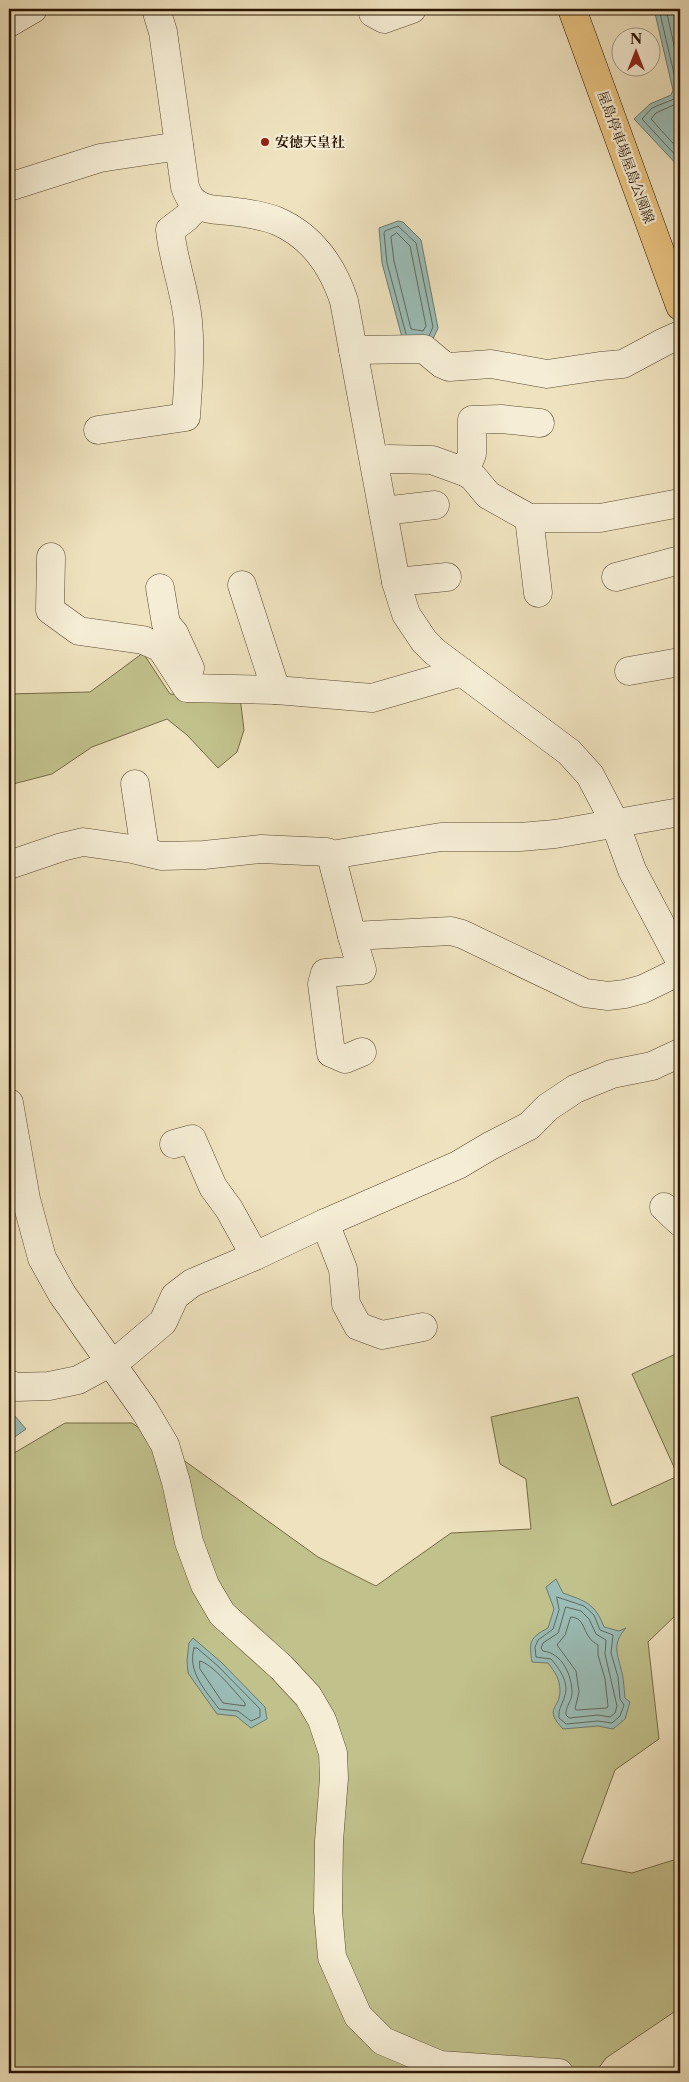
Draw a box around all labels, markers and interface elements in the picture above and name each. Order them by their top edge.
north arrow [612,28,662,78]
text: N [630,30,642,48]
street label: 屋島停車場屋島公園線 [594,88,658,226]
place label: 安徳天皇社 [275,133,345,151]
marker: 安徳天皇社 [259,136,271,148]

